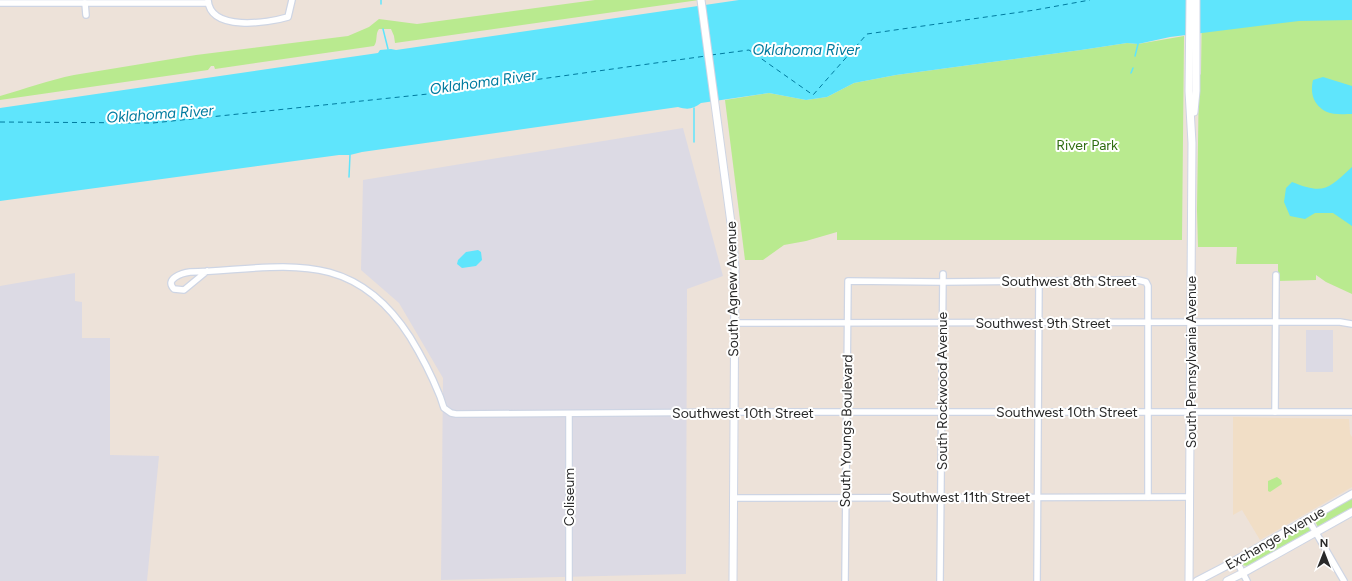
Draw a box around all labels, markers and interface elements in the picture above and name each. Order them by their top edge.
water label: Oklahoma River [752,41,861,59]
water label: Oklahoma River [429,66,538,98]
water label: Oklahoma River [106,101,215,127]
park label: River Park [1056,137,1118,154]
street label: South Agnew Avenue [723,221,742,357]
street label: Southwest 8th Street [1001,273,1137,290]
street label: South Pennsylvania Avenue [1183,275,1200,448]
street label: South Rockwood Avenue [934,311,951,470]
street label: Southwest 9th Street [976,315,1110,332]
street label: South Youngs Boulevard [837,354,856,508]
street label: Southwest 10th Street [996,404,1138,421]
street label: Southwest 10th Street [672,405,814,422]
street label: Coliseum [561,468,578,526]
street label: Southwest 11th Street [892,489,1030,506]
street label: Exchange Avenue [1223,503,1328,574]
north arrow [1304,533,1344,573]
text: N [1320,537,1328,550]

